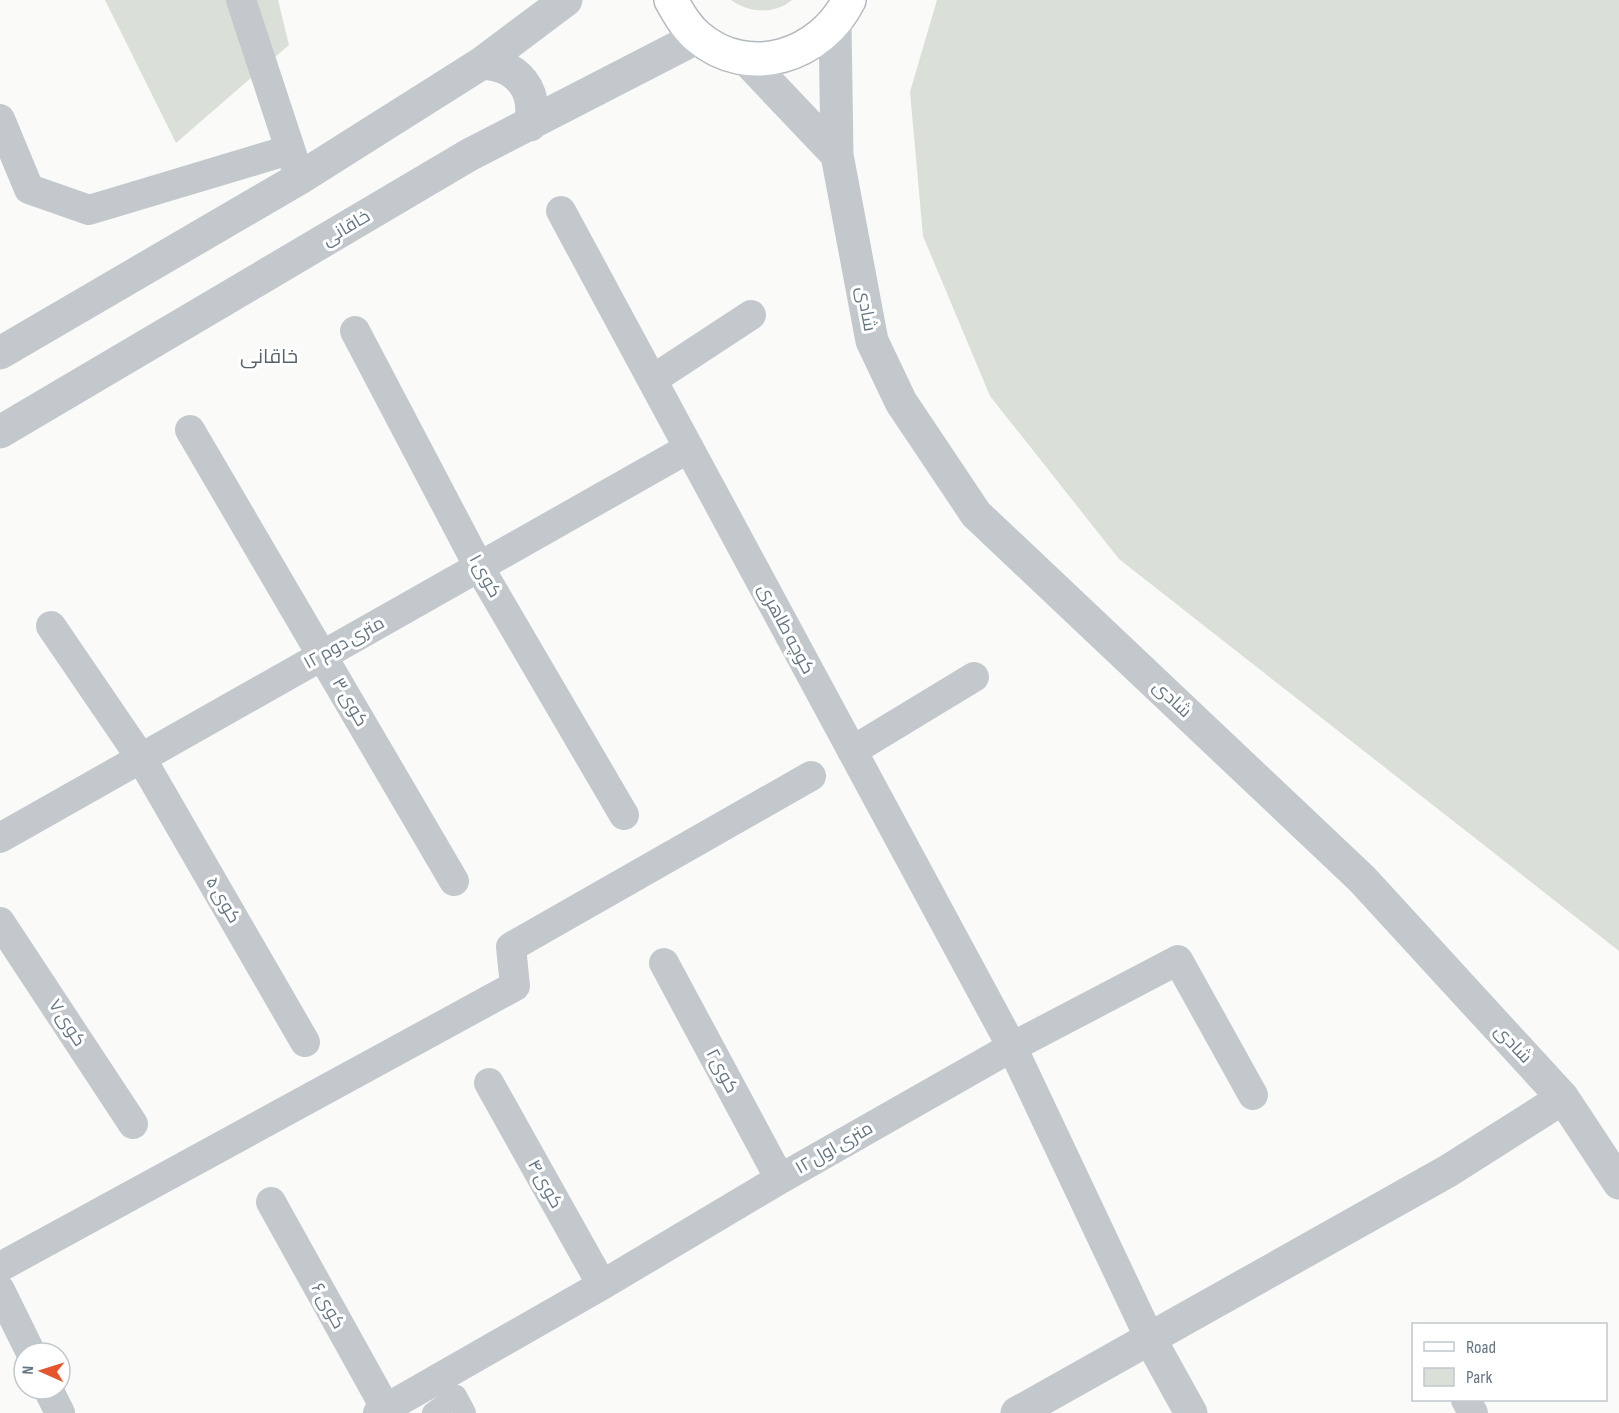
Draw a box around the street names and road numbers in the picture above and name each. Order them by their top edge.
street label: خاقانی [318,206,374,250]
street label: شادی [852,285,880,333]
street label: کوی ۱ [465,551,505,601]
street label: کوچه طاهری [753,580,819,678]
street label: ۱۲ متری دوم [300,612,388,675]
street label: کوی ۳ [328,674,372,730]
street label: شادی [1148,676,1196,722]
street label: کوی ۵ [201,873,245,927]
street label: کوی ۷ [44,996,90,1050]
street label: شادی [1490,1020,1536,1068]
street label: کوی۲ [702,1045,742,1097]
street label: ۱۲ متری اول [792,1117,876,1179]
street label: کوی ۴ [523,1156,567,1212]
street label: کوی ۶ [307,1279,349,1333]

